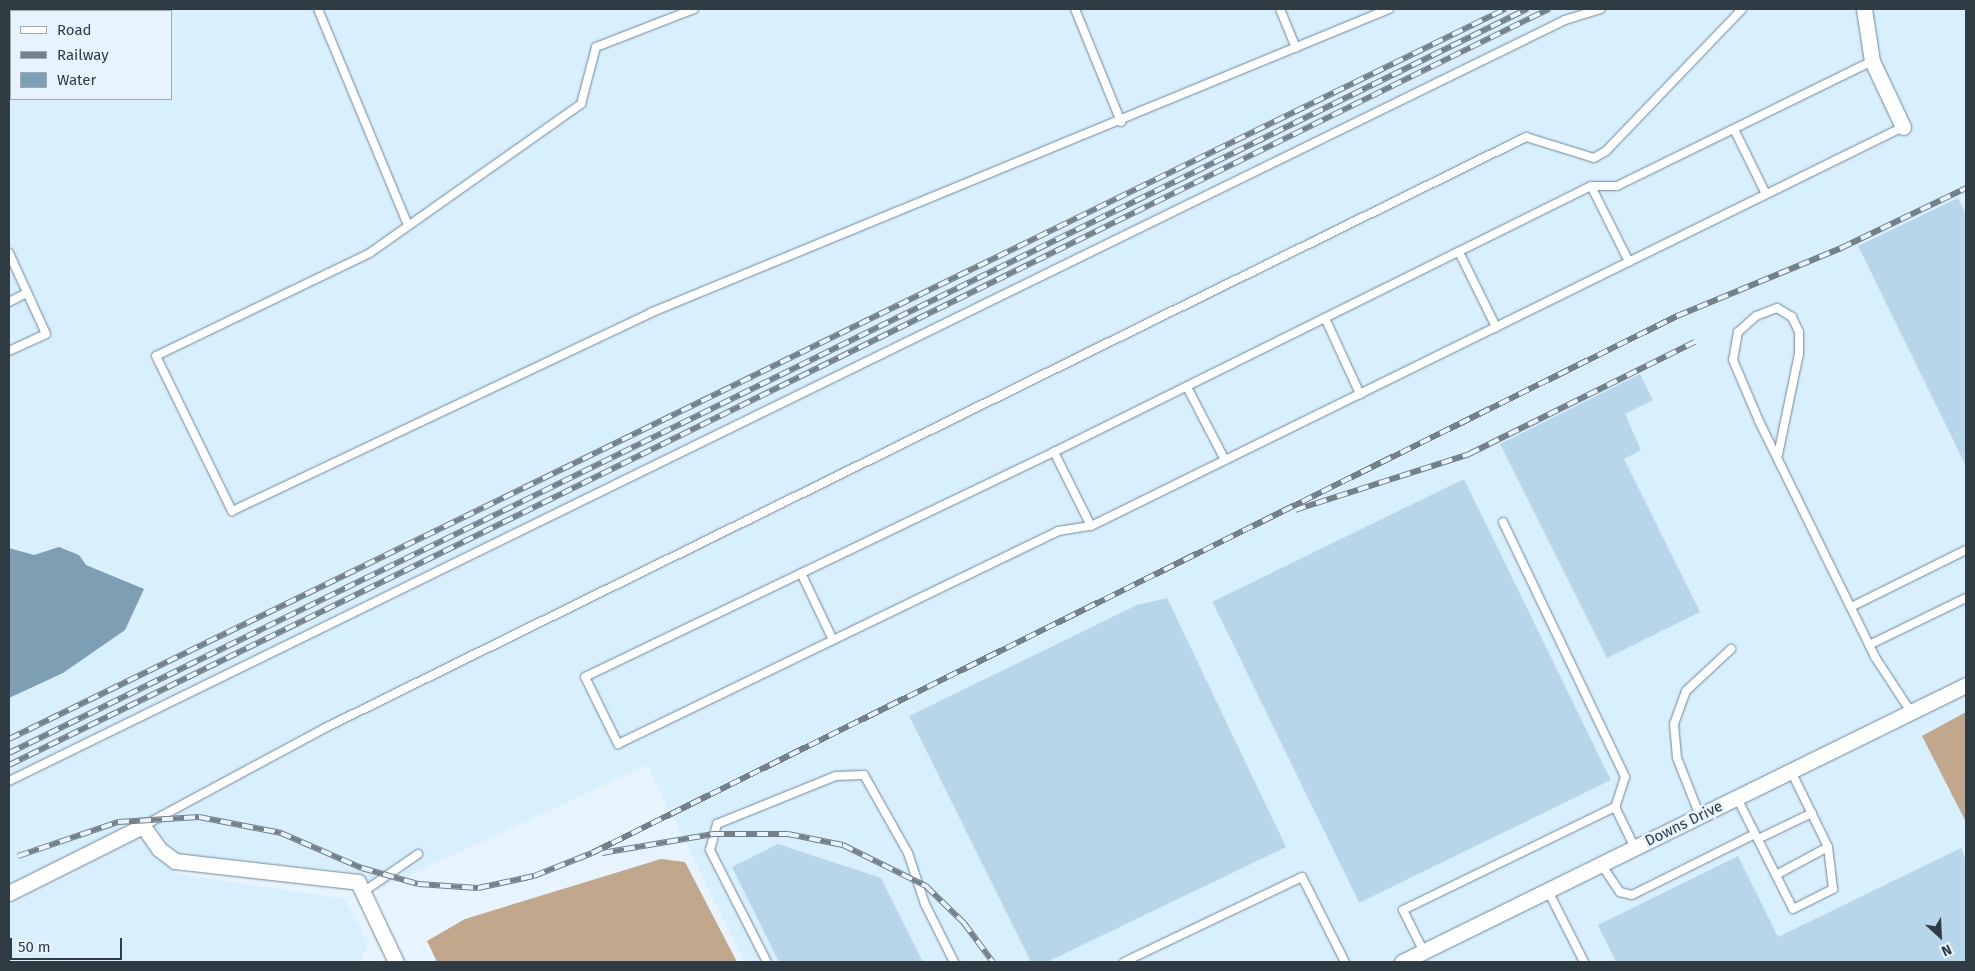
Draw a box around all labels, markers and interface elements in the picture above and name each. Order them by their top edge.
legend [10,10,172,100]
text: Road [57,21,92,39]
text: Railway [57,46,109,64]
text: Water [57,71,96,89]
street label: Downs Drive [1642,797,1726,851]
north arrow [1915,911,1965,961]
scale bar [12,928,125,960]
text: 50 m [18,938,51,956]
text: N [1939,940,1954,960]

